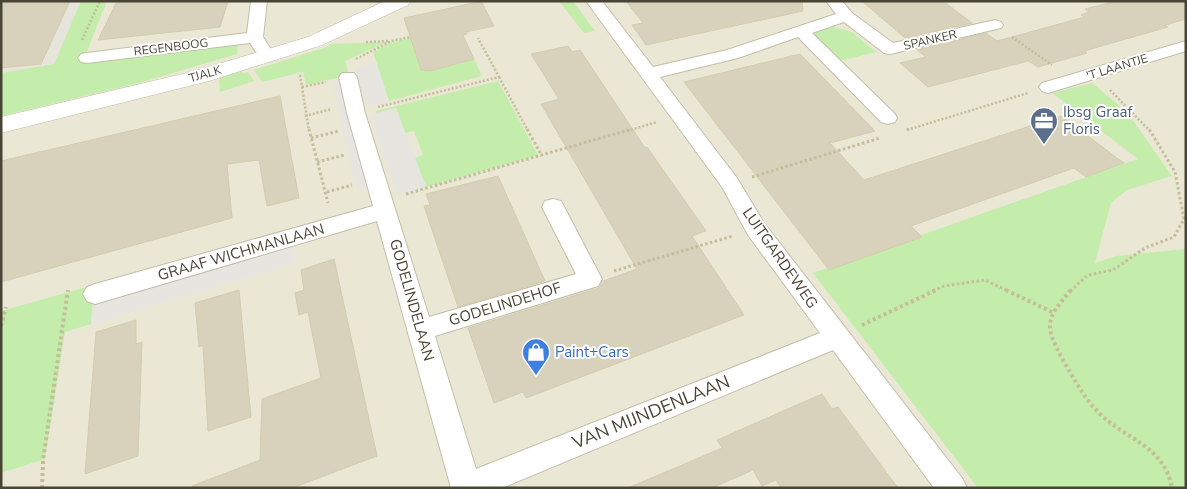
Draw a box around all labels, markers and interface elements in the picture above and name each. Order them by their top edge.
street label: SPANKER [902,26,958,54]
street label: REGENBOOG [133,35,209,59]
street label: 'T LAANTJE [1085,50,1149,84]
street label: TJALK [187,62,224,86]
place label: Ibsg Graaf Floris [1063,102,1134,139]
office icon: Ibsg Graaf Floris [1029,106,1059,145]
street label: LUITGARDEWEG [738,204,822,312]
street label: GRAAF WICHMANLAAN [155,219,327,285]
street label: GODELINDELAAN [385,237,439,363]
street label: GODELINDEHOF [446,277,564,331]
shop icon: Paint+Cars [521,337,551,376]
place label: Paint+Cars [555,342,629,362]
street label: VAN MIJNDENLAAN [568,369,733,455]

